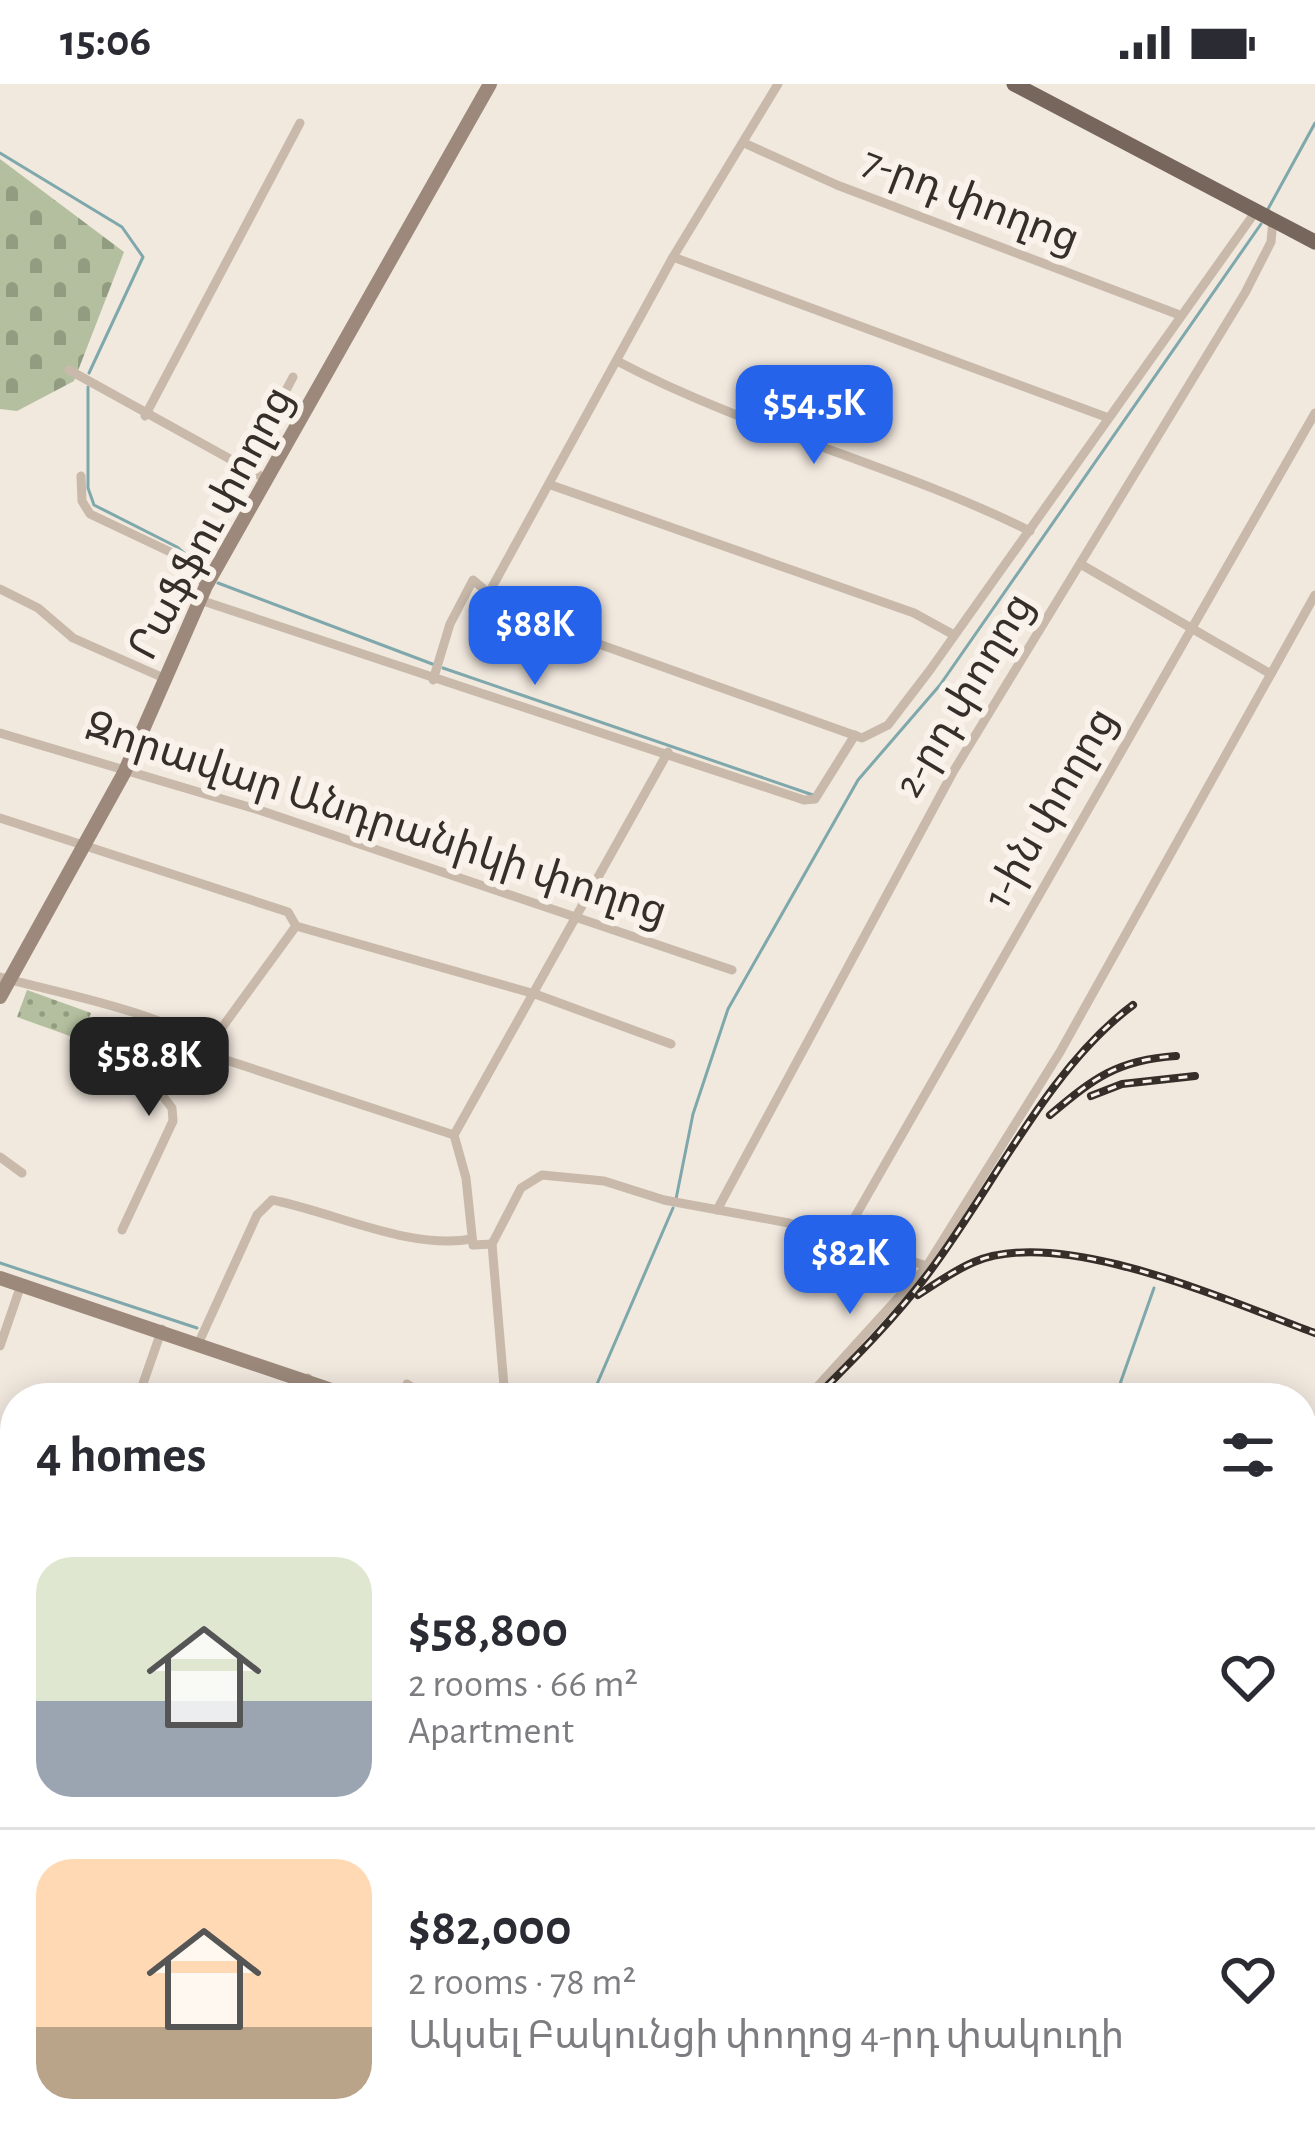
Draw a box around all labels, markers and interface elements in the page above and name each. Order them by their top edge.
text: 15:06 [60,19,151,64]
street label: 7-րդ փողոց [856,140,1085,262]
pin: $54.5K [716,365,912,467]
street label: Րաֆֆու փողոց [122,380,302,667]
text: $54.5K [763,384,865,423]
pin: $88K [464,586,606,688]
street label: 2-րդ փողոց [887,586,1043,805]
text: $88K [496,605,574,644]
street label: 1-ին փողոց [976,701,1126,916]
street label: Զորավար Անդրանիկի փողոց [79,705,672,935]
pin: $58.8K [51,1017,247,1119]
text: $58.8K [97,1036,201,1075]
pin: $82K [779,1215,921,1317]
text: $82K [811,1234,889,1273]
icon: filters [1215,1422,1281,1488]
text: 4 homes [36,1430,206,1481]
icon: home [132,1605,276,1749]
text: $58,800 [408,1605,568,1656]
icon: heart [1215,1644,1281,1710]
text: 2 rooms · 66 m² [408,1665,638,1704]
text: Apartment [408,1712,574,1751]
text: $82,000 [408,1903,572,1954]
icon: home [132,1907,276,2051]
icon: heart [1215,1946,1281,2012]
text: 2 rooms · 78 m² [408,1963,636,2002]
text: Ակսել Բակունցի փողոց 4-րդ փակուղի [408,2017,1124,2056]

